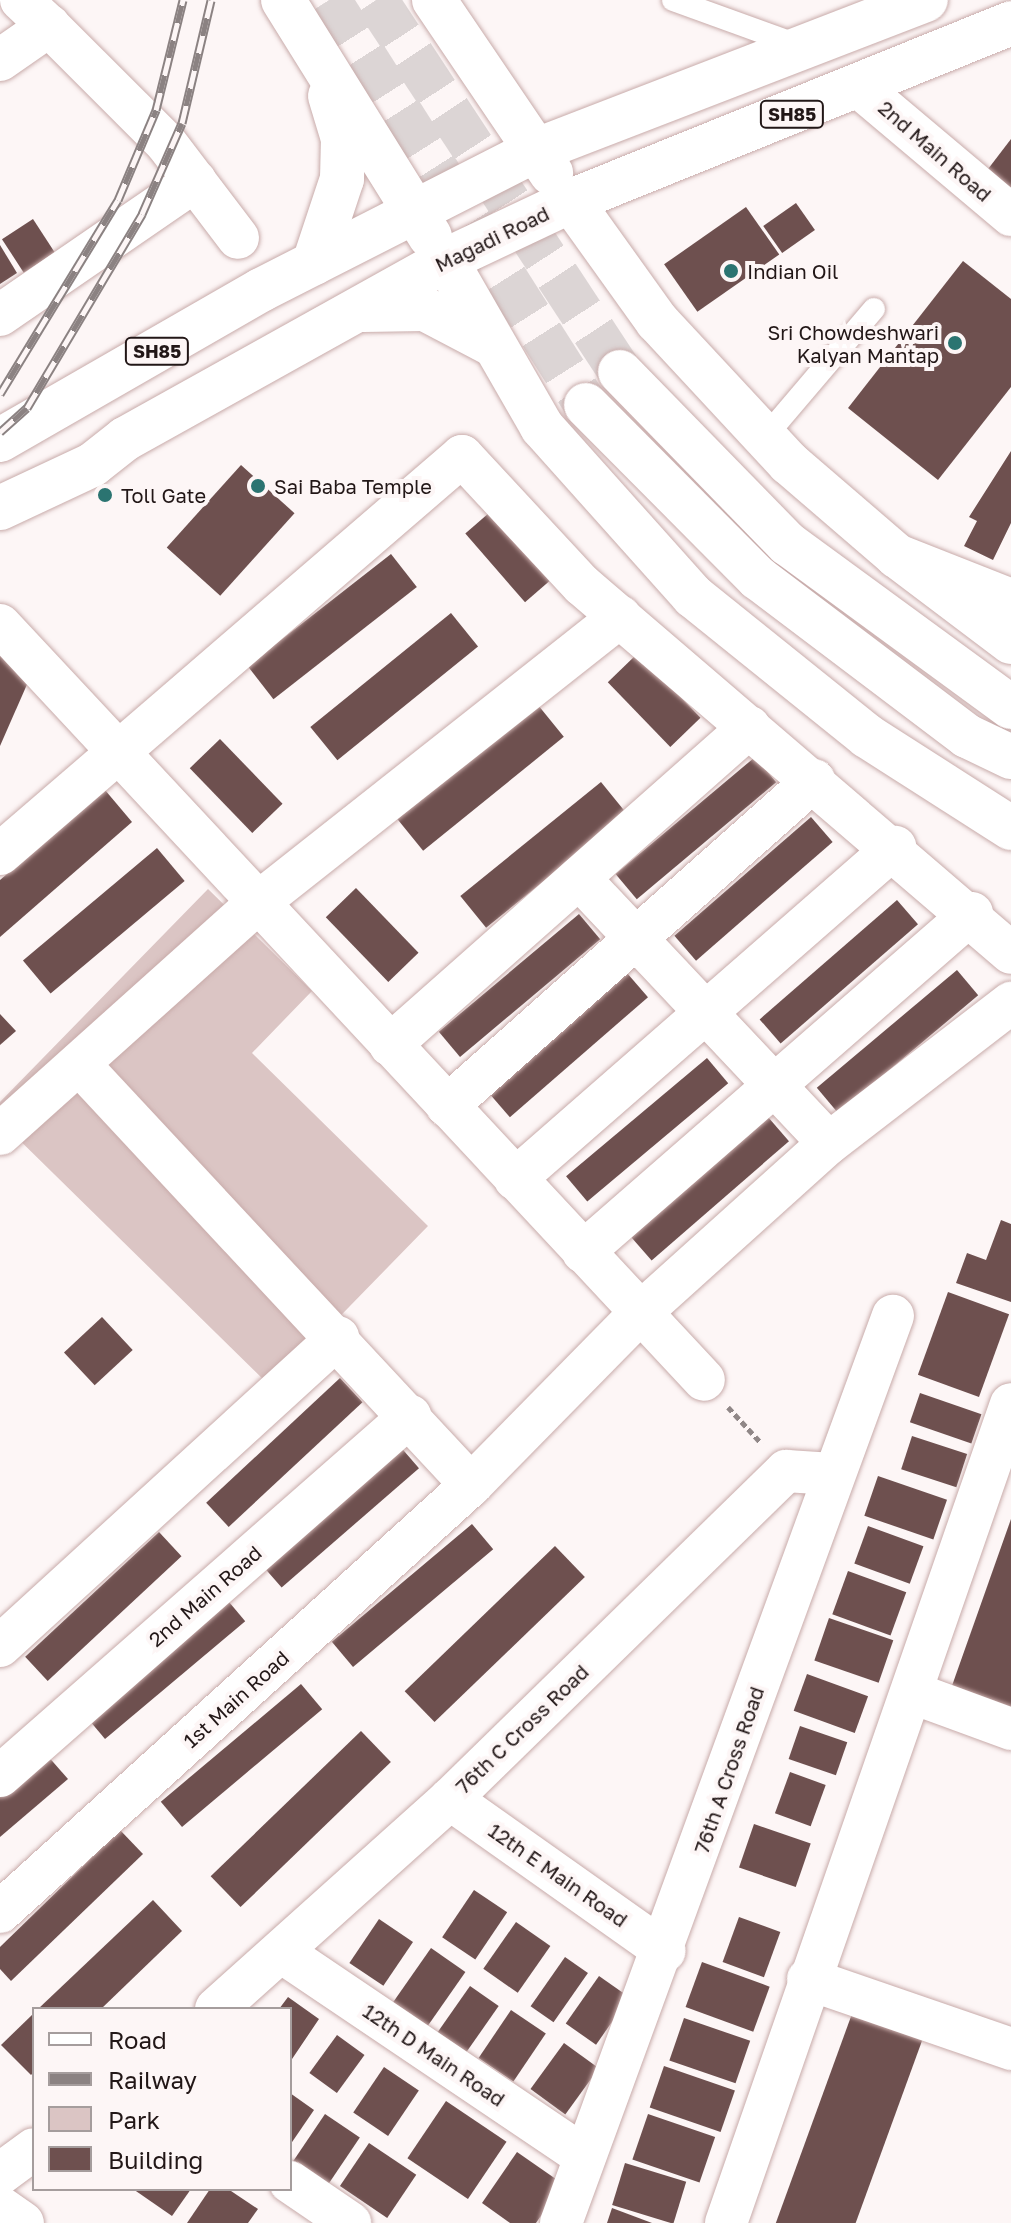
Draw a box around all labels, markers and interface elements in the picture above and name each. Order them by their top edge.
street label: 2nd Main Road [874,96,996,206]
road number: SH85 [758,100,826,128]
street label: Magadi Road [431,201,553,277]
place label: Indian Oil [747,259,838,283]
marker: Indian Oil [722,262,740,280]
place label: Sri Chowdeshwari Kalyan Mantap [767,320,939,367]
marker: Sri Chowdeshwari Kalyan Mantap [946,334,964,352]
road number: SH85 [123,337,191,365]
place label: Sai Baba Temple [274,474,432,498]
marker: Sai Baba Temple [249,477,267,495]
place label: Toll Gate [121,483,206,507]
marker: Toll Gate [96,486,114,504]
street label: 2nd Main Road [144,1541,266,1651]
street label: 1st Main Road [178,1645,294,1753]
street label: 76th C Cross Road [451,1660,593,1798]
street label: 76th A Cross Road [689,1683,769,1857]
street label: 12th E Main Road [484,1818,632,1932]
street label: 12th D Main Road [359,1999,509,2111]
legend [32,2007,292,2191]
text: Road [108,2025,167,2054]
text: Railway [108,2065,197,2094]
text: Park [108,2105,160,2134]
text: Building [108,2145,203,2174]

